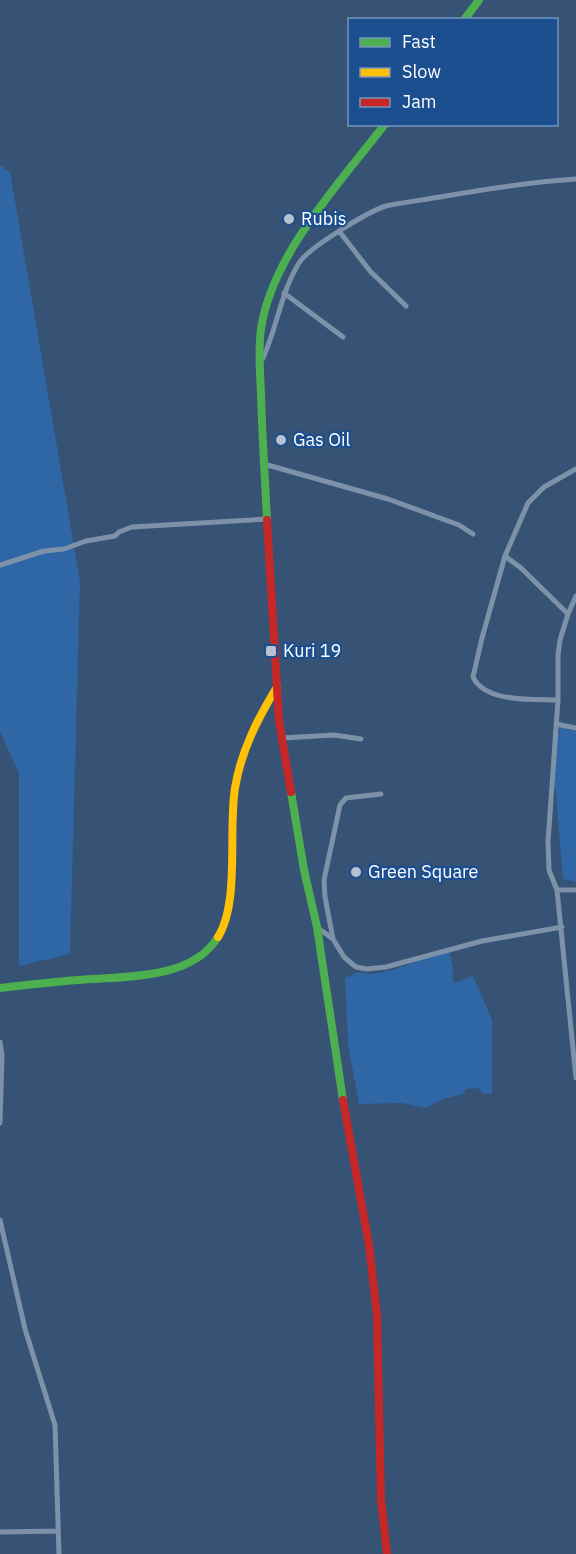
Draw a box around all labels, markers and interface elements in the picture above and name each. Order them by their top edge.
legend [348,18,558,126]
text: Fast [402,30,436,53]
text: Slow [402,60,441,83]
text: Jam [402,90,437,113]
place label: Rubis [301,207,346,230]
marker: Rubis [282,212,296,226]
place label: Gas Oil [293,428,350,451]
marker: Gas Oil [274,433,288,447]
place label: Kuri 19 [283,639,341,662]
marker: Kuri 19 [264,644,278,658]
place label: Green Square [368,860,479,883]
marker: Green Square [349,865,363,879]

